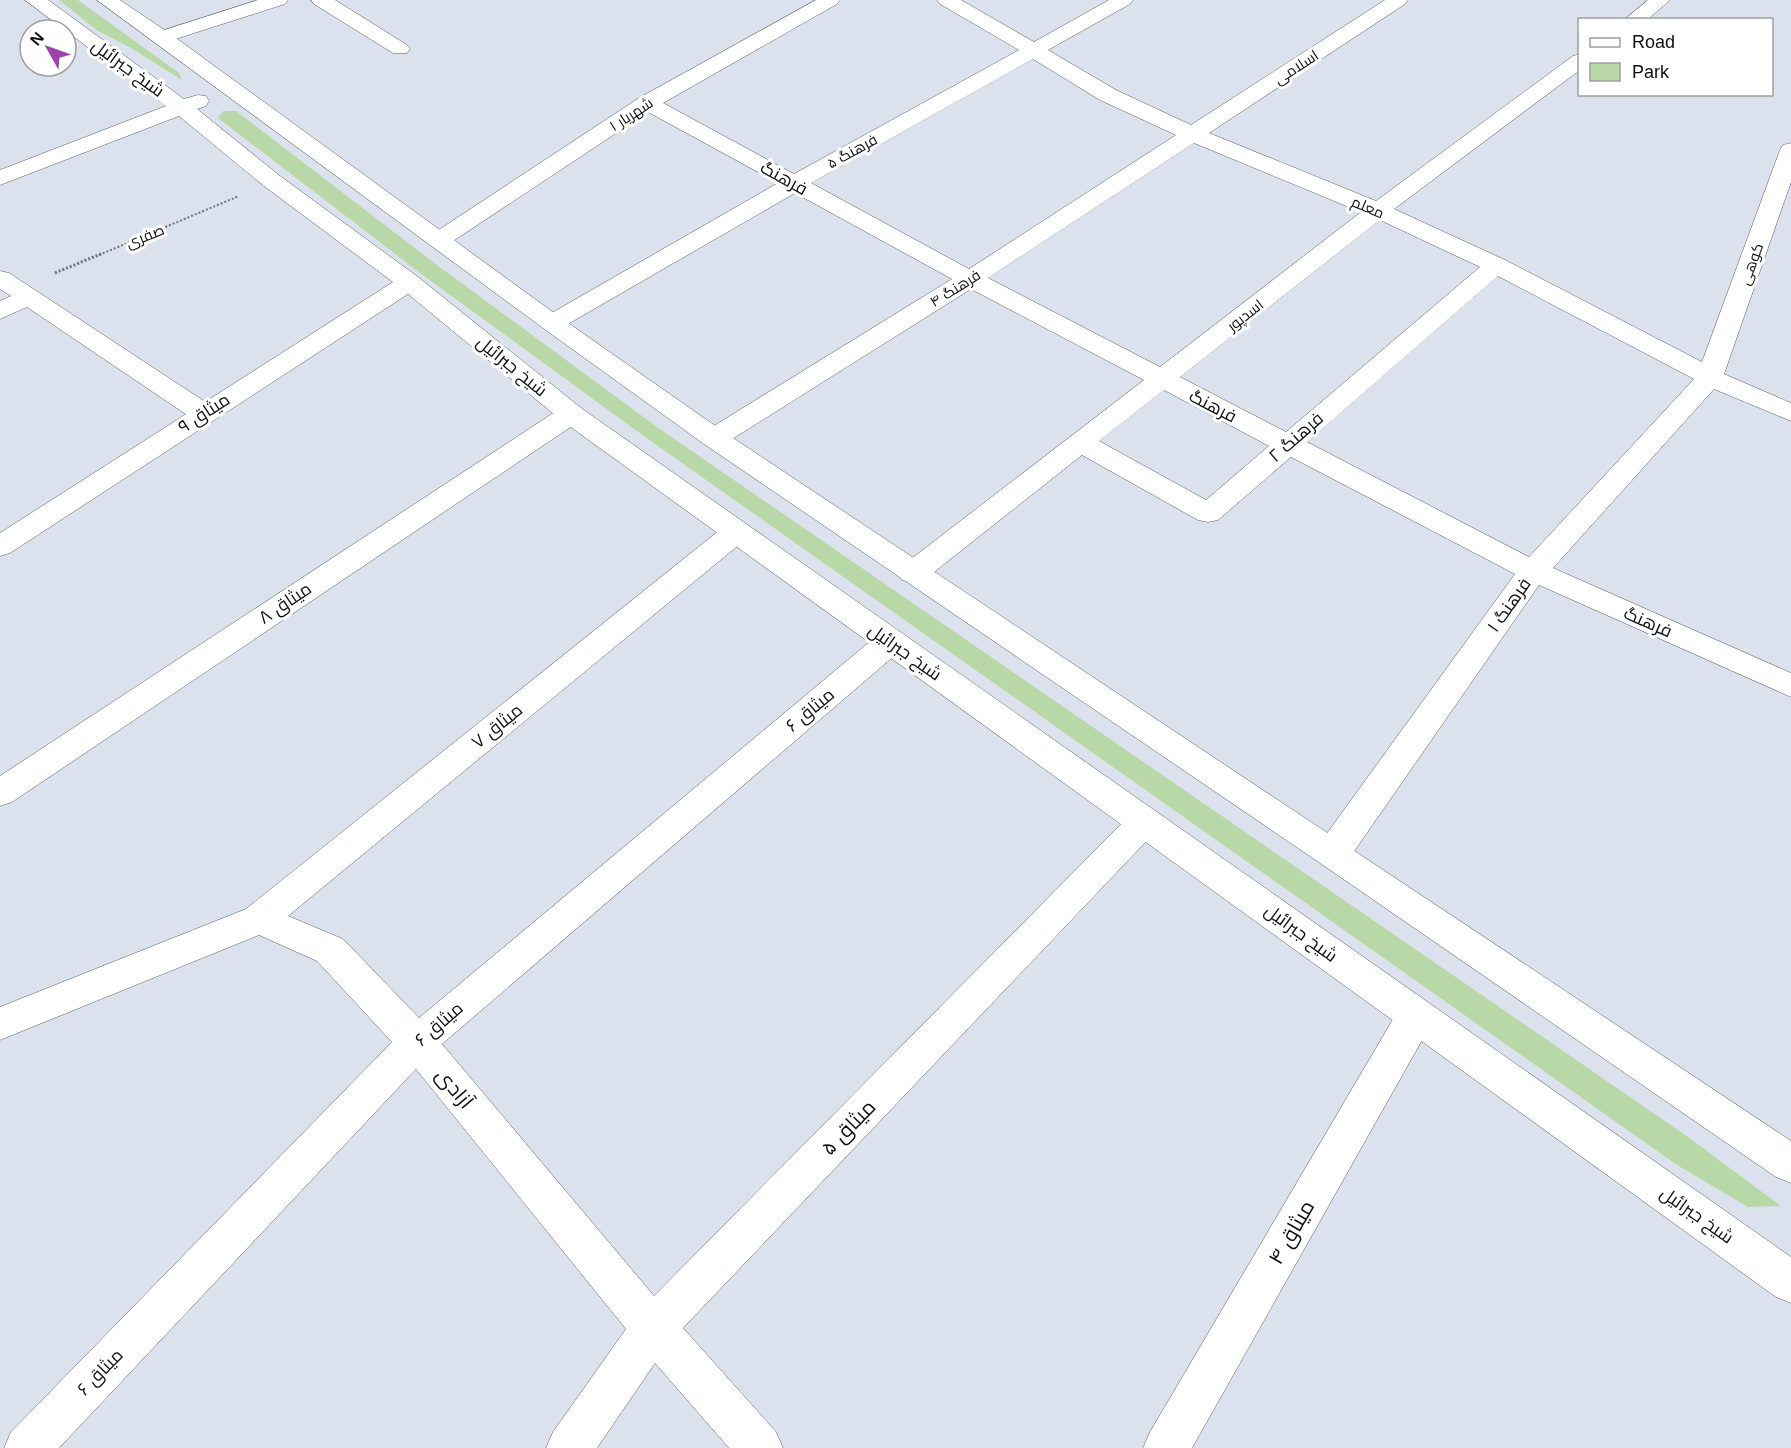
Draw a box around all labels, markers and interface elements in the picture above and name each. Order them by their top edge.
north arrow [18,18,78,78]
legend [1578,18,1773,96]
text: N [27,29,47,49]
text: Road [1632,32,1675,52]
street label: شیخ جبرائیل [87,35,168,103]
street label: اسلامی [1271,46,1322,89]
text: Park [1632,62,1670,82]
street label: شهریار ۱ [606,94,657,136]
street label: فرهنگ ۵ [824,130,880,173]
street label: فرهنگ [757,157,811,200]
street label: معلم [1348,193,1387,223]
street label: صفری [123,221,167,253]
street label: کوهی [1736,241,1768,288]
street label: فرهنگ ۴ [927,266,984,311]
street label: اسدپور [1223,296,1268,337]
street label: شیخ جبرائیل [472,332,551,402]
street label: فرهنگ [1185,386,1240,427]
street label: میثاق ۹ [175,389,235,439]
street label: فرهنگ ۲ [1265,408,1328,467]
street label: فرهنگ ۱ [1483,574,1536,636]
street label: میثاق ۸ [255,578,316,630]
street label: فرهنگ [1620,603,1675,642]
street label: شیخ جبرائیل [863,620,945,686]
street label: میثاق ۶ [782,684,839,737]
street label: میثاق ۷ [468,700,528,754]
street label: شیخ جبرائیل [1260,900,1341,968]
street label: میثاق ۶ [411,998,468,1052]
street label: آزادی [430,1063,479,1114]
street label: میثاق ۵ [816,1095,881,1161]
street label: شیخ جبرائیل [1655,1183,1737,1249]
street label: میثاق ۴ [1264,1196,1320,1269]
street label: میثاق ۶ [73,1345,128,1401]

